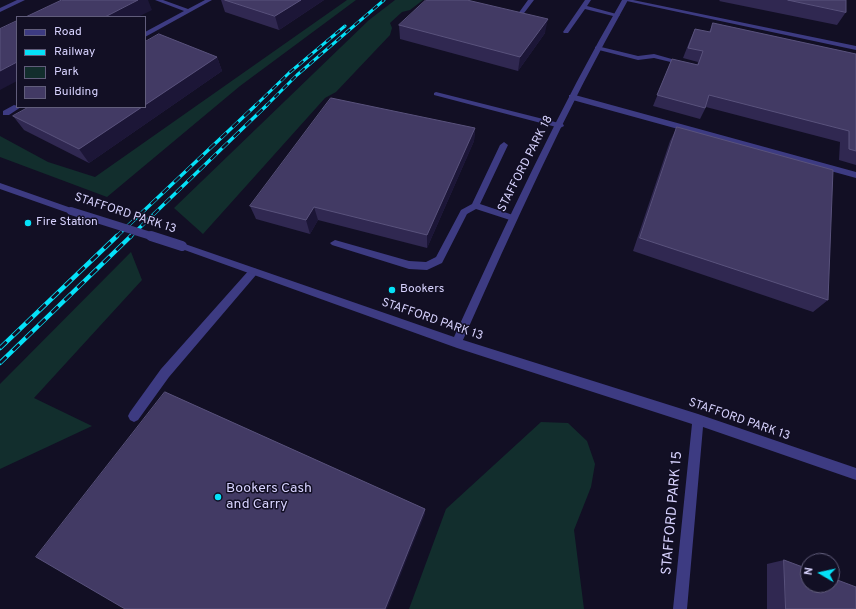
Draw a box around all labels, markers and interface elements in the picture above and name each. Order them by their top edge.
legend [16,16,146,108]
text: Road [54,24,82,40]
text: Railway [54,44,95,60]
text: Park [54,64,79,80]
text: Building [54,84,98,100]
street label: STAFFORD PARK 18 [495,113,557,215]
street label: STAFFORD PARK 13 [72,191,178,237]
place label: Fire Station [36,216,98,230]
marker: Fire Station [23,218,33,228]
place label: Bookers [400,283,444,297]
marker: Bookers [387,285,397,295]
street label: STAFFORD PARK 13 [379,296,485,344]
street label: STAFFORD PARK 13 [686,396,792,444]
street label: STAFFORD PARK 15 [659,450,687,576]
place label: Bookers Cash and Carry [226,481,312,514]
marker: Bookers Cash and Carry [213,492,223,502]
north arrow [800,553,840,593]
text: N [802,566,817,576]

